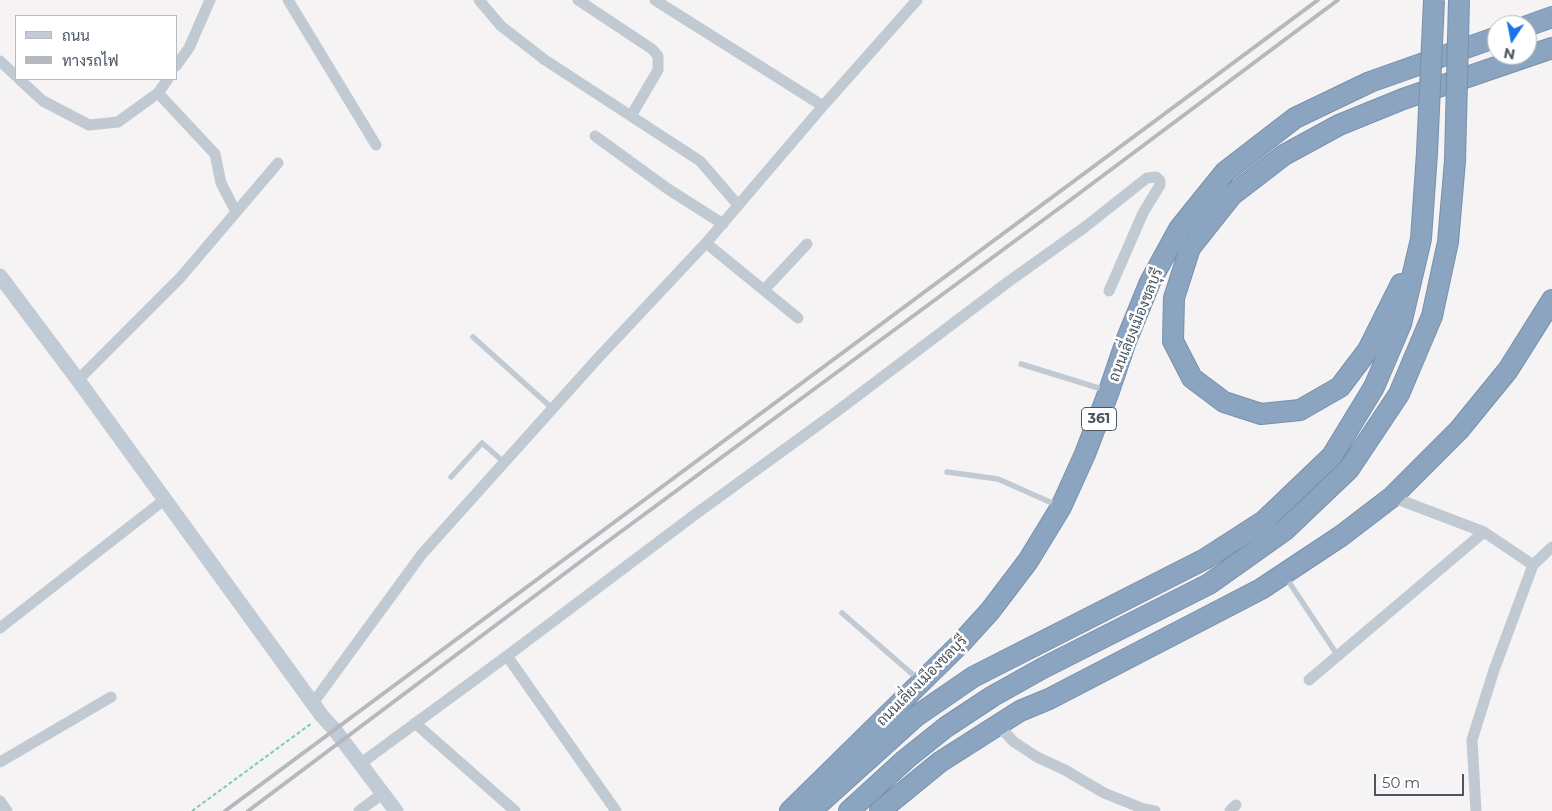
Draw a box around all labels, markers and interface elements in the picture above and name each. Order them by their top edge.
legend [15,15,178,80]
north arrow [1487,15,1537,65]
text: ถนน [62,26,90,45]
text: N [1502,44,1517,64]
text: ทางรถไฟ [62,51,119,70]
street label: ถนนเลี่ยงเมืองชลบุรี [1105,266,1167,384]
road number: 361 [1082,408,1116,430]
street label: ถนนเลี่ยงเมืองชลบุรี [873,632,971,730]
scale bar [1377,764,1467,796]
text: 50 m [1382,773,1420,792]

